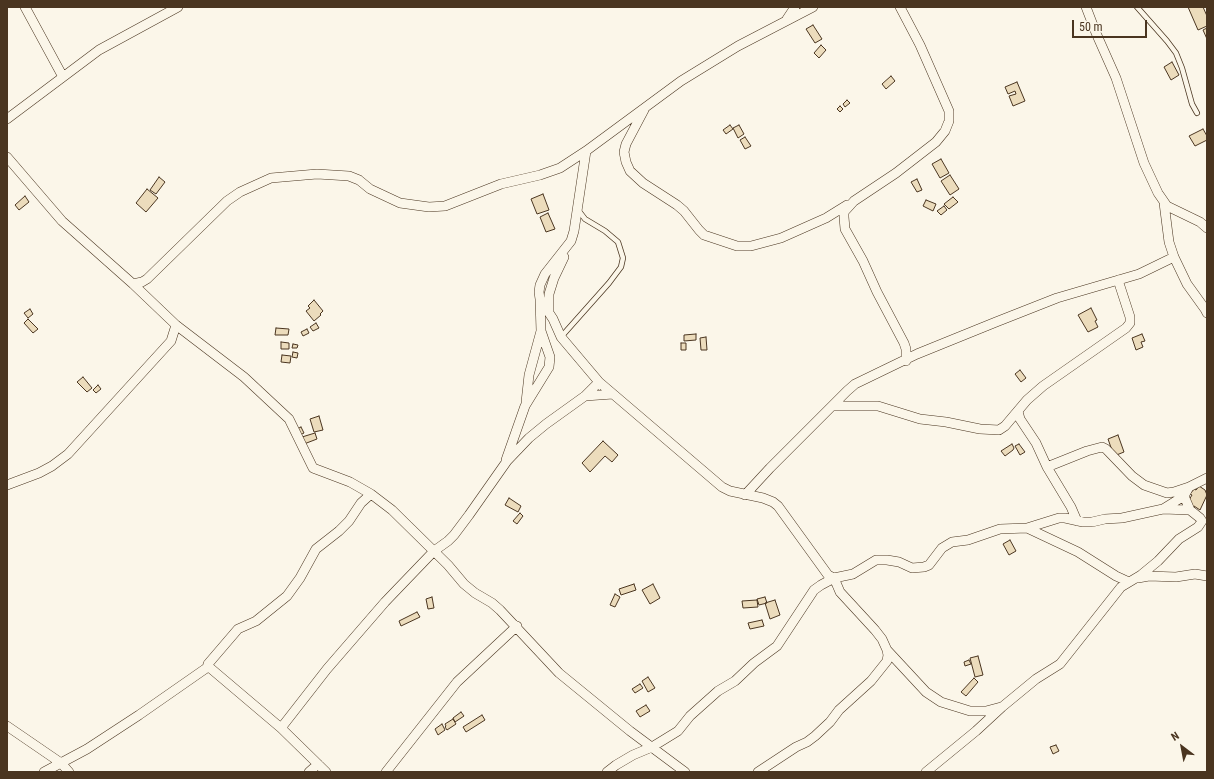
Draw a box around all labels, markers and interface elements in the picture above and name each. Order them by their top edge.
scale bar [1074,12,1149,38]
text: 50 m [1079,20,1103,34]
north arrow [1162,727,1202,767]
text: N [1169,729,1182,744]

